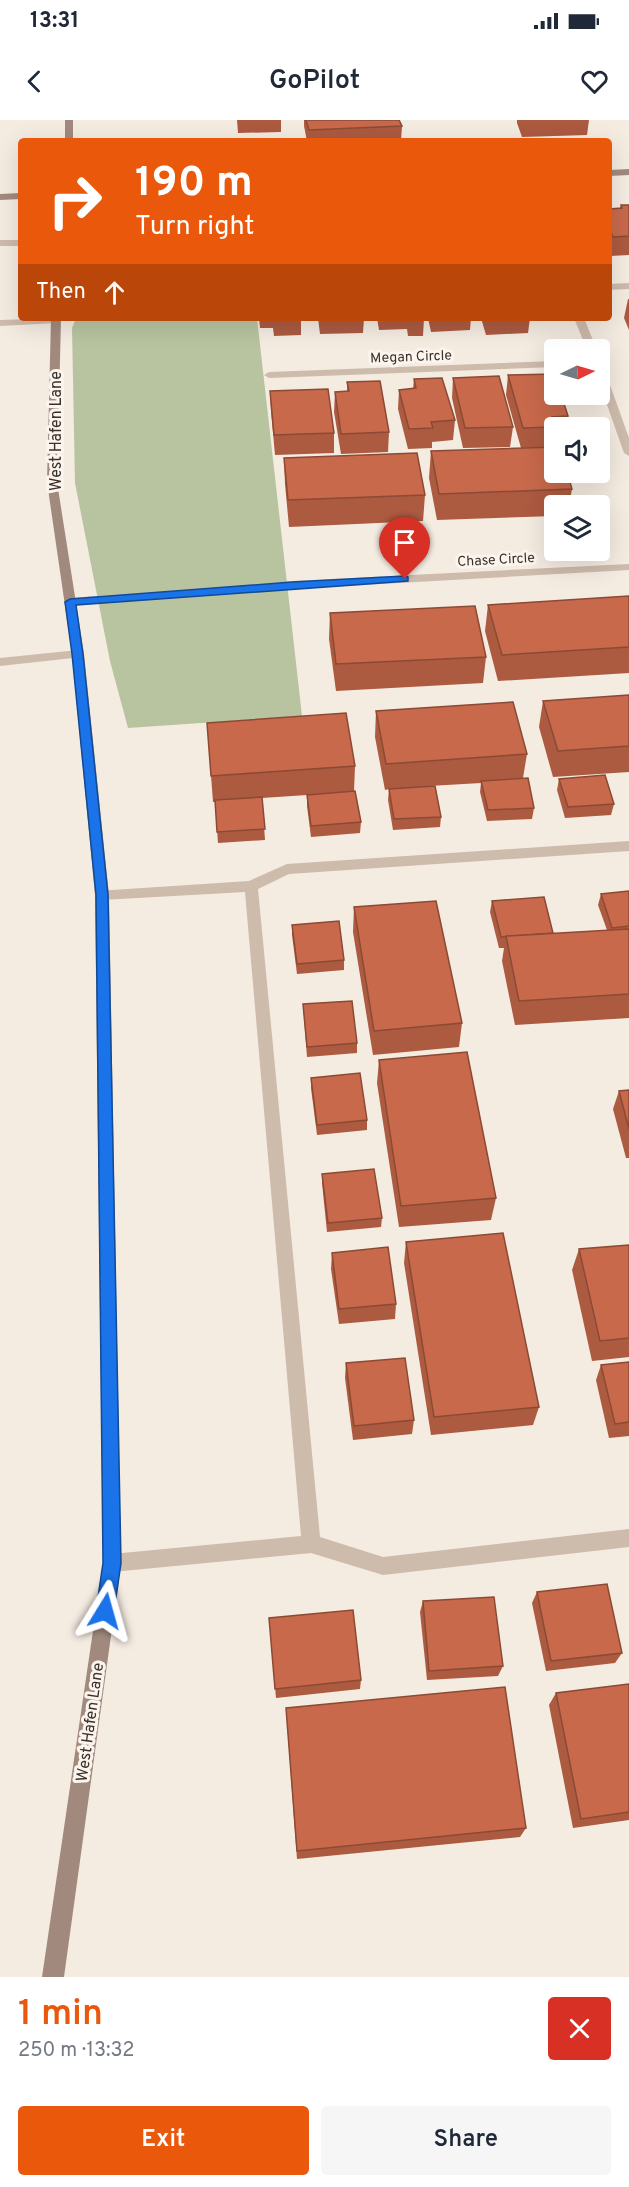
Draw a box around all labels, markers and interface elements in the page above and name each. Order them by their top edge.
text: 13:31 [30,8,79,35]
text: GoPilot [269,64,360,98]
icon: back [18,65,51,98]
icon: heart [578,65,611,98]
text: 190 m [135,158,253,211]
icon: right [36,162,114,240]
text: Turn right [135,210,254,244]
icon: ahead [98,276,131,309]
text: Then [36,279,86,306]
north arrow [544,339,610,405]
map controls [544,339,610,561]
street label: Megan Circle [370,348,452,367]
street label: West Hafen Lane [47,371,67,491]
button: sound [544,417,610,483]
button: layers [544,495,610,561]
pin [379,517,430,579]
icon: arrive [388,526,421,559]
street label: Chase Circle [457,550,535,571]
position arrow [73,1579,137,1643]
street label: West Hafen Lane [73,1662,109,1783]
text: 1 min [18,1992,103,2038]
button: close [548,1997,611,2060]
text: 250 m · 13:32 [18,2038,134,2064]
button: Exit [18,2106,309,2175]
button: Share [321,2106,611,2175]

